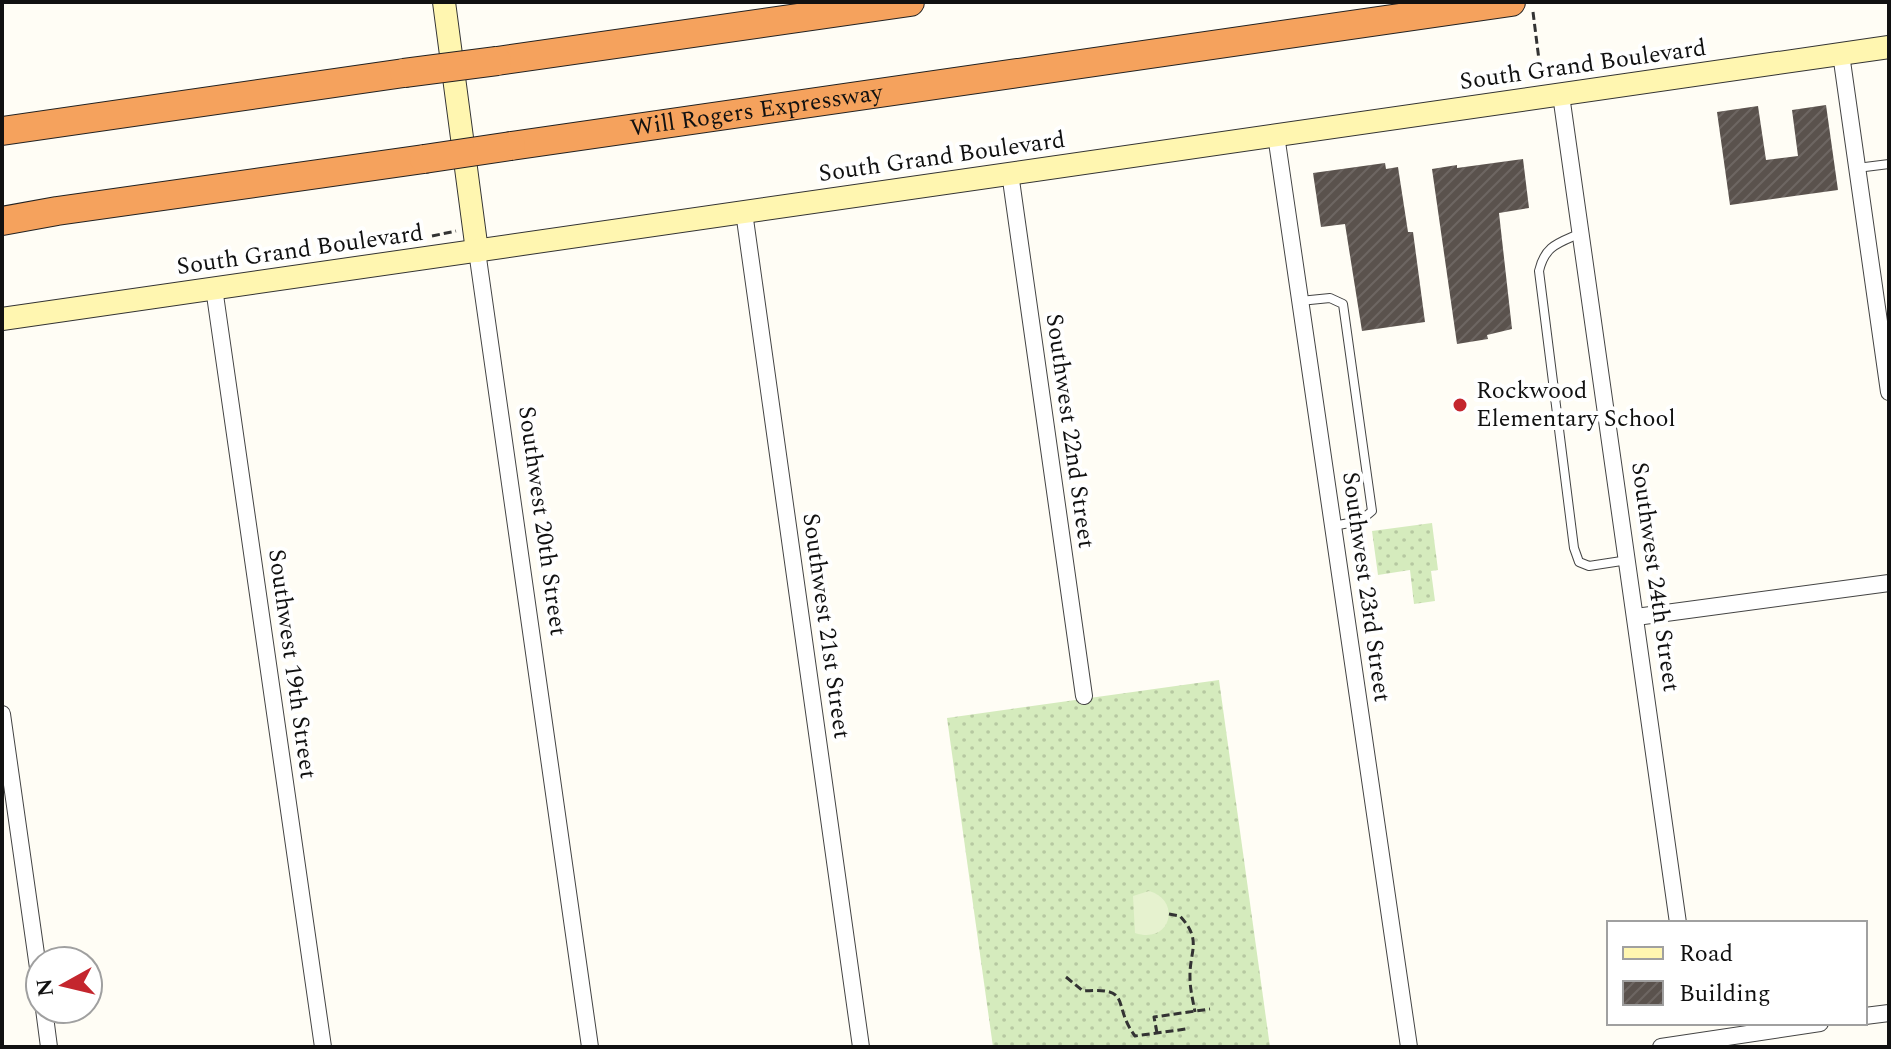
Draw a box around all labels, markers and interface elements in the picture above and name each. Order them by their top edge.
street label: South Grand Boulevard [1457,30,1709,100]
street label: Will Rogers Expressway [628,75,886,147]
street label: South Grand Boulevard [816,122,1068,192]
street label: South Grand Boulevard [174,215,426,285]
street label: Southwest 22nd Street [1036,311,1104,551]
place label: Rockwood Elementary School [1476,373,1676,437]
marker: Rockwood Elementary School [1451,396,1469,414]
street label: Southwest 20th Street [508,404,576,638]
street label: Southwest 24th Street [1621,460,1689,694]
street label: Southwest 23rd Street [1332,470,1400,704]
street label: Southwest 21st Street [792,511,860,741]
street label: Southwest 19th Street [258,547,326,781]
legend [1607,921,1867,1025]
text: Road [1679,936,1733,972]
north arrow [24,945,104,1025]
text: N [28,976,63,999]
text: Building [1679,976,1771,1012]

